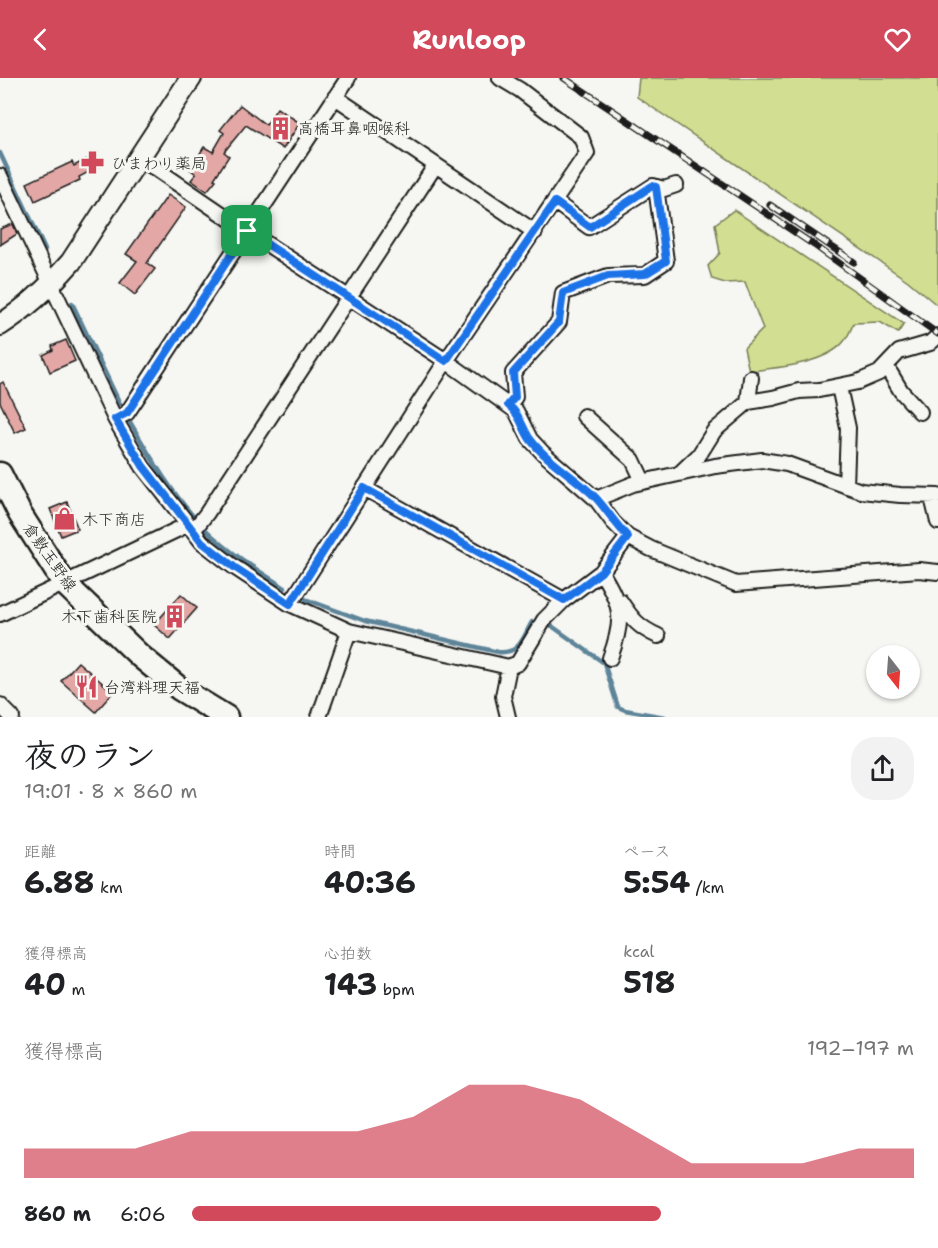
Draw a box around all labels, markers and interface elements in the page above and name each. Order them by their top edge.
text: Runloop [412,21,526,58]
icon: back [24,23,57,56]
icon: heart [881,23,914,56]
building icon: 高橋耳鼻咽喉科 [267,115,293,141]
place label: 高橋耳鼻咽喉科 [298,118,410,139]
pharmacy icon: ひまわり薬局 [80,150,106,176]
place label: ひまわり薬局 [111,153,207,174]
pin [221,205,272,256]
icon: arrive [230,214,263,247]
shop icon: 木下商店 [51,506,77,532]
place label: 木下商店 [82,509,146,530]
street label: 倉敷玉野線 [18,518,82,596]
building icon: 木下歯科医院 [162,603,188,629]
place label: 木下歯科医院 [61,606,157,627]
north arrow [866,645,920,699]
map controls [866,645,920,699]
restaurant icon: 台湾料理天福 [73,674,99,700]
place label: 台湾料理天福 [104,677,200,698]
text: 夜のラン [24,733,156,778]
button: share [851,737,914,800]
text: 19:01 · 8 × 860 m [24,778,198,804]
text: 距離 [24,841,56,862]
text: 時間 [324,841,356,862]
text: ペース [623,841,670,862]
text: 6.88 [24,862,95,903]
text: 40:36 [324,862,416,903]
text: 5:54 [623,862,690,903]
text: km [95,877,123,898]
text: /km [690,877,724,898]
text: kcal [623,941,654,962]
text: 獲得標高 [24,943,88,964]
text: 心拍数 [324,943,372,964]
text: 518 [623,962,675,1003]
text: 40 [24,964,66,1005]
text: 143 [324,964,377,1005]
text: m [66,979,85,1000]
text: bpm [377,979,415,1000]
text: 192–197 m [807,1035,914,1061]
text: 獲得標高 [24,1038,104,1064]
text: 860 m [24,1201,91,1227]
text: 6:06 [120,1201,166,1227]

